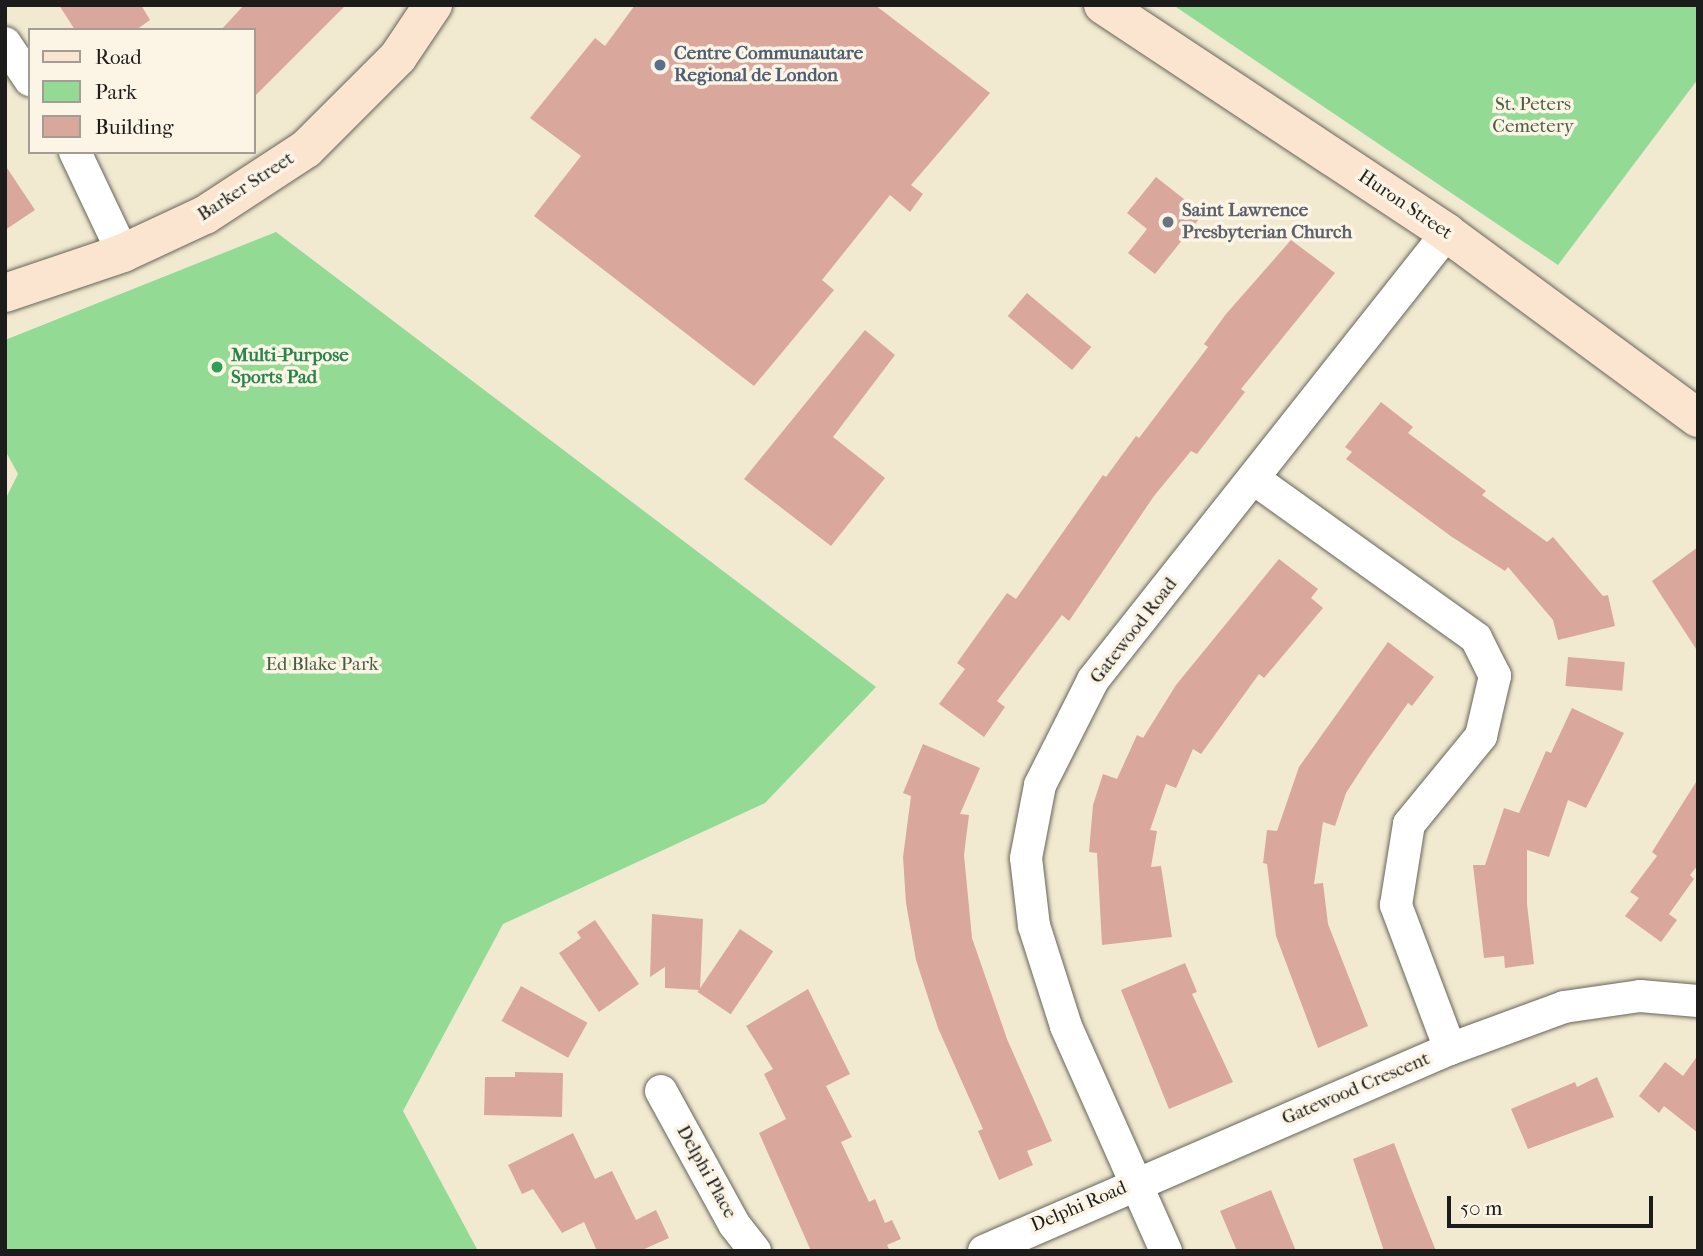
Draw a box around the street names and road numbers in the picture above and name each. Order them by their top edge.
street label: Barker Street [194,147,298,227]
street label: Huron Street [1354,165,1456,245]
street label: Gatewood Road [1086,574,1182,688]
street label: Gatewood Crescent [1279,1048,1433,1130]
street label: Delphi Place [671,1122,741,1222]
street label: Delphi Road [1028,1177,1130,1237]

